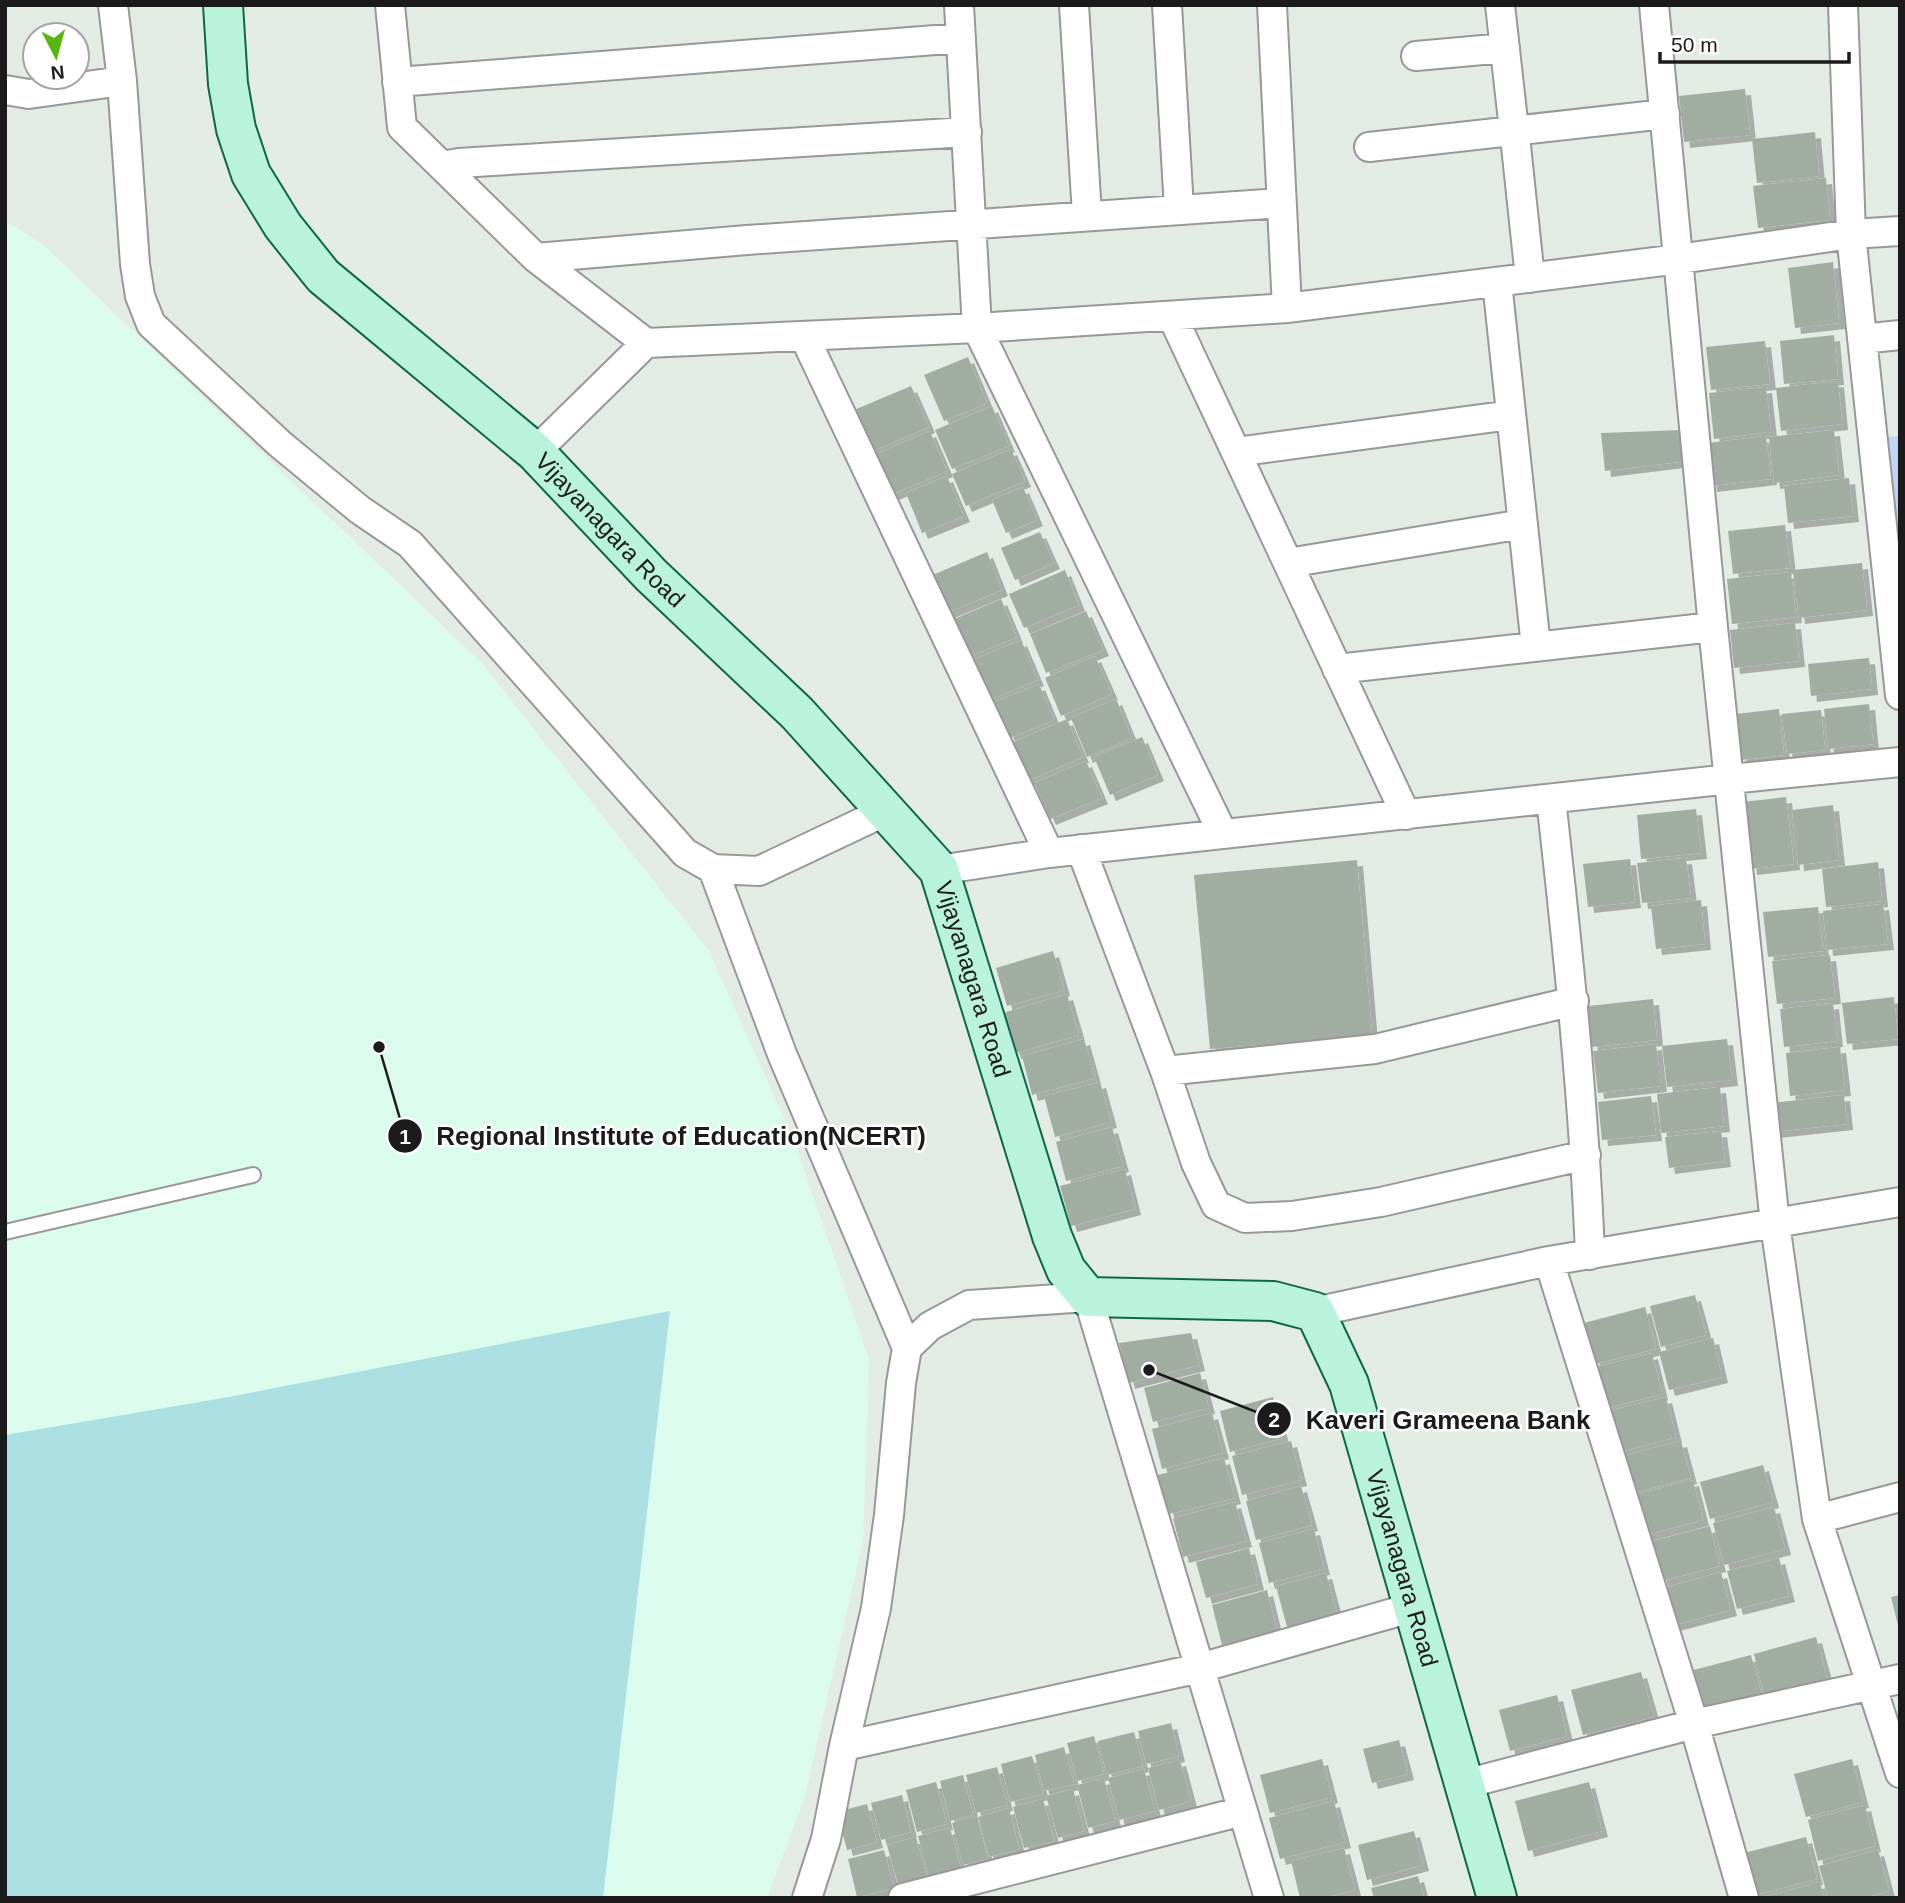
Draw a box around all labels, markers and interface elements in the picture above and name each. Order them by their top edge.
north arrow [21,21,91,91]
scale bar [1660,21,1849,65]
text: 50 m [1671,33,1718,56]
text: N [50,61,66,84]
street label: Vijayanagara Road [530,447,690,613]
street label: Vijayanagara Road [930,878,1016,1081]
callout: Regional Institute of Education(NCERT) [387,1113,940,1160]
text: Regional Institute of Education(NCERT) [436,1121,926,1151]
text: 1 [399,1125,411,1148]
callout: Kaveri Grameena Bank [1256,1396,1604,1443]
text: Kaveri Grameena Bank [1306,1405,1591,1435]
text: 2 [1268,1408,1280,1431]
street label: Vijayanagara Road [1361,1466,1444,1670]

